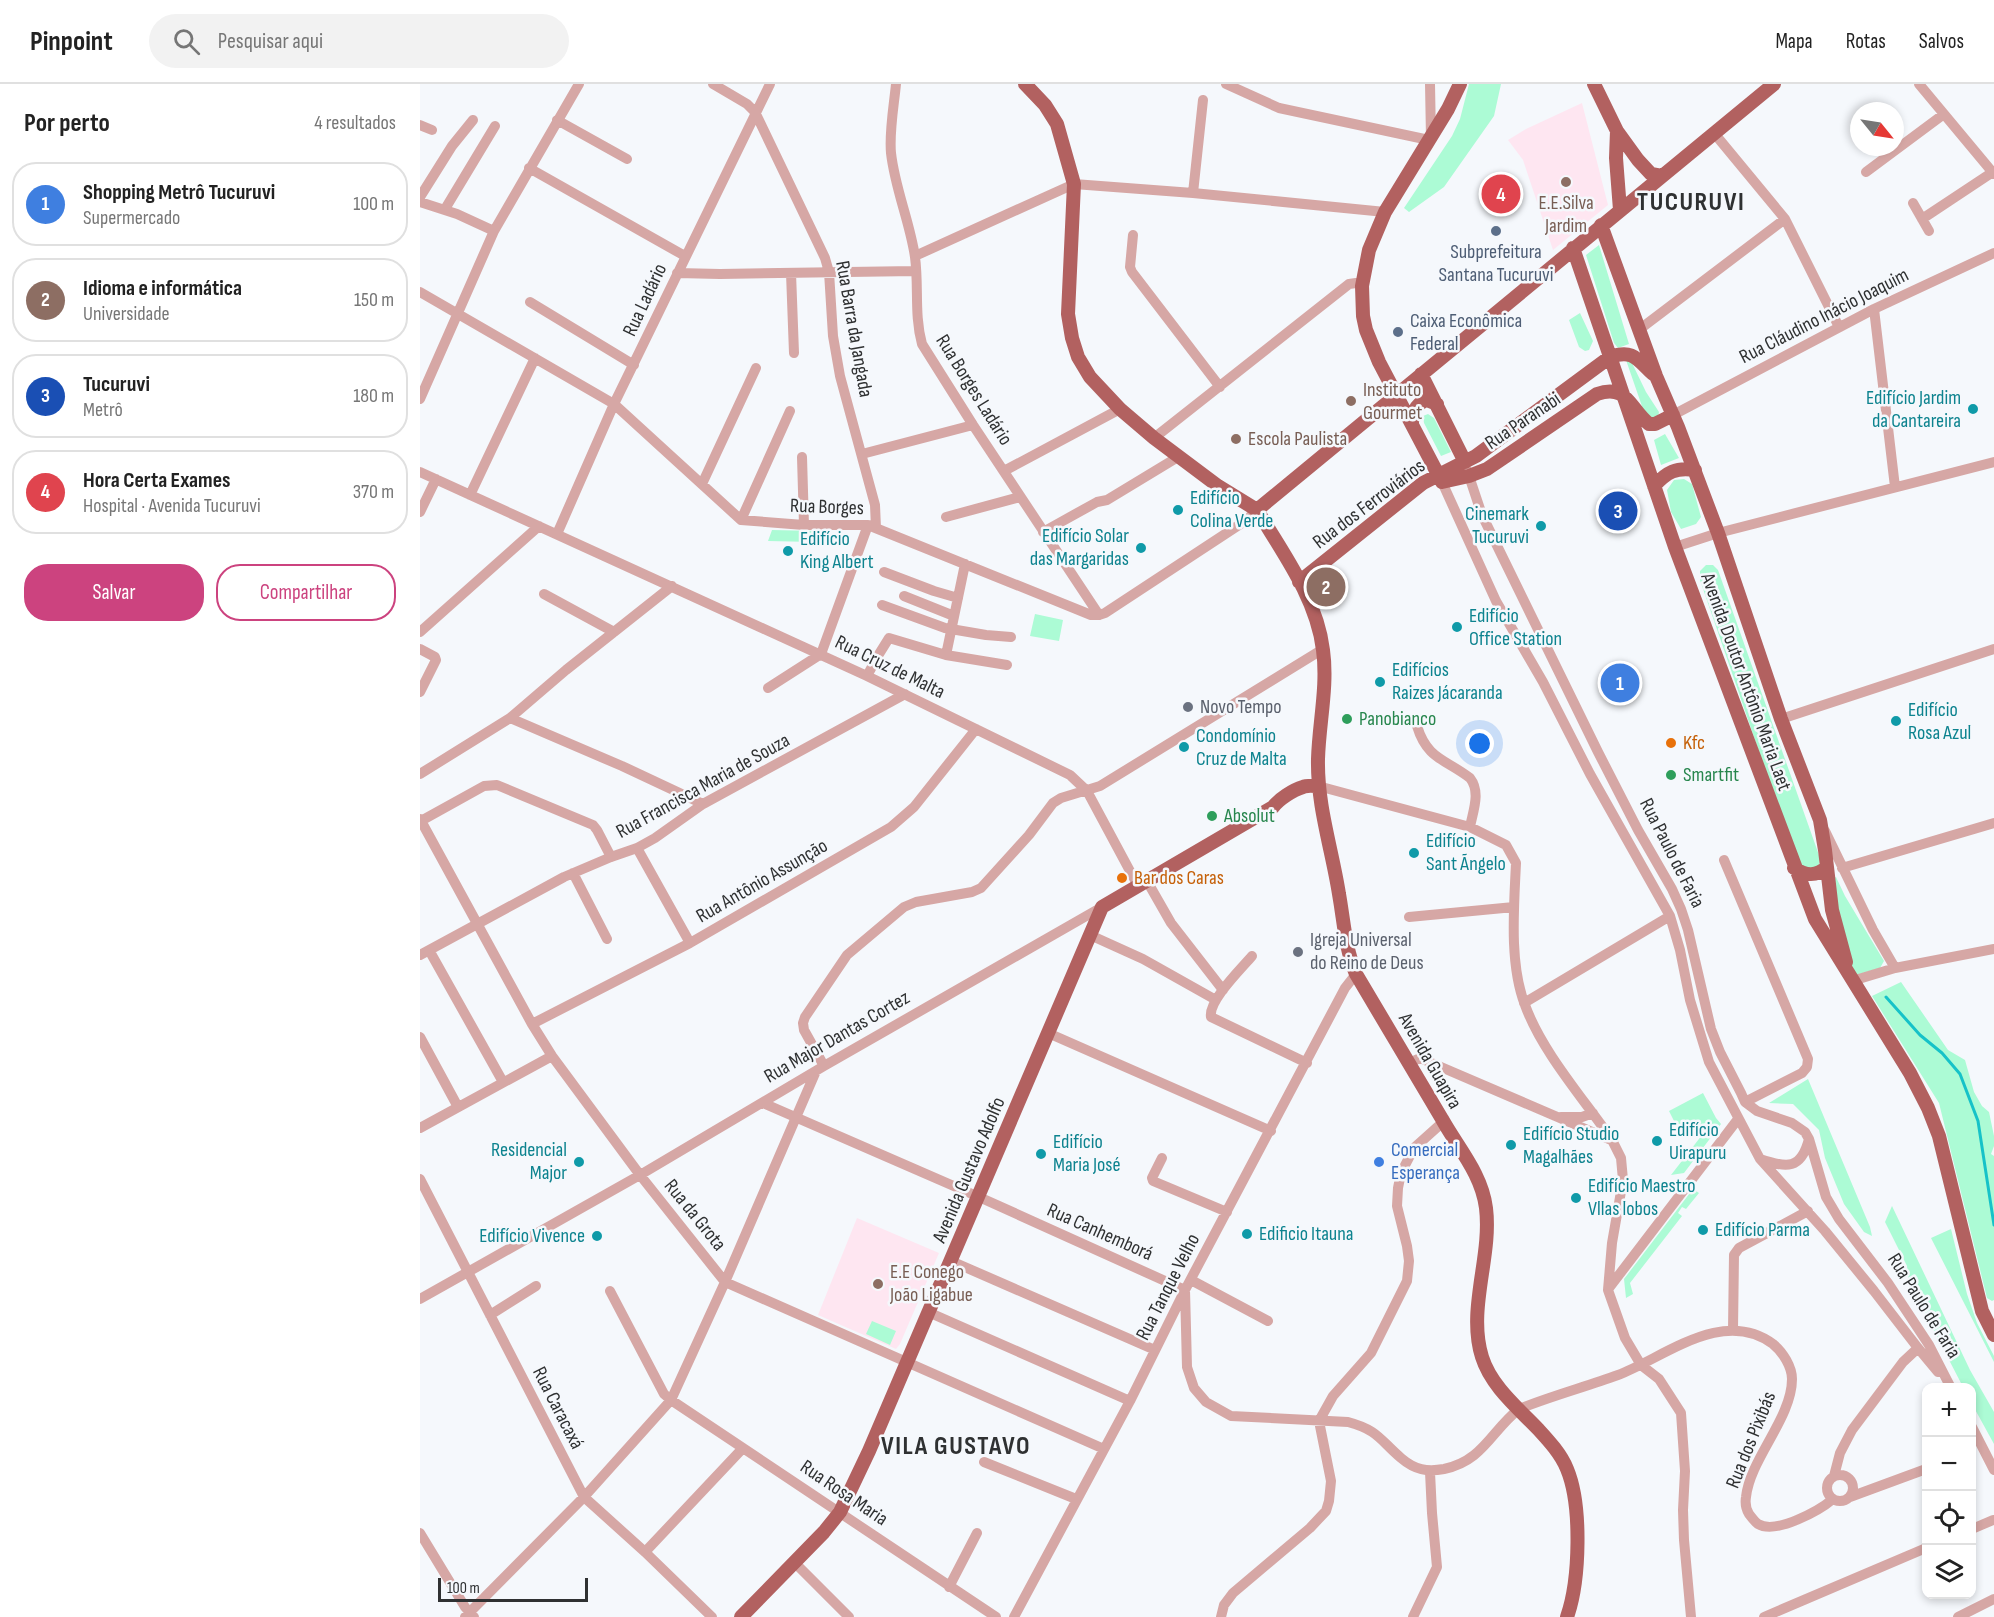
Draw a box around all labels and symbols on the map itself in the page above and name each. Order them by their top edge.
north arrow [1850,102,1904,156]
pin: 4 [1482,172,1520,216]
marker: E.E.Silva Jardim [1559,175,1573,189]
district label: TUCURUVI [1637,187,1745,218]
place label: E.E.Silva Jardim [1538,191,1594,238]
marker: Subprefeitura Santana Tucuruvi [1489,224,1503,238]
place label: Subprefeitura Santana Tucuruvi [1438,240,1554,287]
street label: Rua Barra da Jangada [830,259,878,399]
street label: Rua Ladário [618,260,672,340]
street label: Rua Cláudino Inácio Joaquim [1735,263,1913,369]
place label: Caixa Econômica Federal [1410,309,1522,356]
marker: Caixa Econômica Federal [1391,325,1405,339]
street label: Rua Borges Ladário [930,330,1018,450]
place label: Instituto Gourmet [1363,378,1422,425]
place label: Edifício Jardim da Cantareira [1866,386,1961,433]
street label: Rua Paranabi [1481,387,1565,455]
marker: Instituto Gourmet [1344,394,1358,408]
marker: Edifício Jardim da Cantareira [1966,402,1980,416]
place label: Escola Paulista [1248,427,1347,451]
marker: Escola Paulista [1229,432,1243,446]
street label: Rua dos Ferroviários [1308,454,1430,554]
place label: Edifício Colina Verde [1190,486,1273,533]
pin: 3 [1598,488,1638,534]
street label: Rua Borges [790,494,864,520]
place label: Cinemark Tucuruvi [1465,502,1529,549]
marker: Edifício Colina Verde [1171,503,1185,517]
marker: Cinemark Tucuruvi [1534,519,1548,533]
place label: Edifício Solar das Margaridas [1030,524,1129,571]
place label: Edifício King Albert [800,527,874,574]
marker: Edifício Solar das Margaridas [1134,541,1148,555]
marker: Edifício King Albert [781,544,795,558]
pin: 2 [1306,564,1346,610]
street label: Avenida Doutor Antônio Maria Laet [1695,569,1797,794]
place label: Edifício Office Station [1469,604,1562,651]
marker: Edifício Office Station [1450,620,1464,634]
street label: Rua Cruz de Malta [831,630,949,704]
place label: Edifícios Raizes Jácaranda [1392,658,1503,705]
pin: 1 [1600,660,1640,706]
marker: Edifícios Raizes Jácaranda [1373,675,1387,689]
place label: Novo Tempo [1200,695,1282,719]
place label: Edifício Rosa Azul [1908,698,1971,745]
marker: Novo Tempo [1181,700,1195,714]
place label: Panobianco [1359,707,1436,731]
marker: Panobianco [1340,712,1354,726]
marker: Edifício Rosa Azul [1889,714,1903,728]
place label: Condomínio Cruz de Malta [1196,724,1287,771]
street label: Rua Francisca Maria de Souza [612,728,794,844]
your location [1465,729,1494,758]
place label: Kfc [1683,731,1705,755]
marker: Kfc [1664,736,1678,750]
marker: Condomínio Cruz de Malta [1177,740,1191,754]
place label: Smartfit [1683,763,1739,787]
marker: Smartfit [1664,768,1678,782]
street label: Rua Paulo de Faria [1634,794,1710,912]
place label: Absolut [1223,804,1275,828]
marker: Absolut [1205,809,1219,823]
place label: Edifício Sant Ãngelo [1426,829,1506,876]
street label: Rua Antônio Assunção [692,834,832,928]
marker: Edifício Sant Ãngelo [1407,846,1421,860]
place label: Bar dos Caras [1134,866,1224,890]
marker: Bar dos Caras [1115,871,1129,885]
place label: Igreja Universal do Reino de Deus [1310,928,1424,975]
marker: Igreja Universal do Reino de Deus [1291,945,1305,959]
street label: Rua Major Dantas Cortez [760,986,914,1088]
street label: Avenida Guapira [1392,1008,1467,1113]
street label: Avenida Gustavo Adolfo [927,1094,1011,1247]
place label: Edifício Uirapuru [1669,1118,1726,1165]
place label: Edifício Studio Magalhães [1523,1122,1619,1169]
place label: Edifício Maria José [1053,1130,1121,1177]
marker: Edifício Uirapuru [1650,1134,1664,1148]
place label: Residencial Major [491,1138,567,1185]
place label: Comercial Esperança [1391,1138,1460,1185]
marker: Edifício Studio Magalhães [1504,1138,1518,1152]
marker: Edifício Maria José [1034,1147,1048,1161]
marker: Residencial Major [572,1155,586,1169]
marker: Comercial Esperança [1372,1155,1386,1169]
street label: Rua da Grota [659,1174,731,1256]
place label: Edifício Maestro Vllas lobos [1588,1174,1696,1221]
marker: Edifício Maestro Vllas lobos [1569,1191,1583,1205]
street label: Rua Canhemborá [1043,1198,1157,1266]
place label: Edifício Parma [1715,1218,1810,1242]
place label: Edificio Itauna [1259,1222,1353,1246]
marker: Edifício Parma [1696,1223,1710,1237]
place label: Edifício Vivence [479,1224,585,1248]
marker: Edificio Itauna [1240,1227,1254,1241]
marker: Edifício Vivence [590,1229,604,1243]
street label: Rua Tanque Velho [1131,1230,1205,1344]
street label: Rua Paulo de Faria [1882,1249,1966,1363]
place label: E.E Conego João Ligabue [889,1260,973,1307]
marker: E.E Conego João Ligabue [871,1277,885,1291]
street label: Rua Caracaxá [527,1363,589,1453]
street label: Rua dos Pixibás [1721,1388,1781,1492]
district label: VILA GUSTAVO [881,1431,1031,1462]
street label: Rua Rosa Maria [796,1455,892,1531]
scale bar [438,1575,588,1602]

